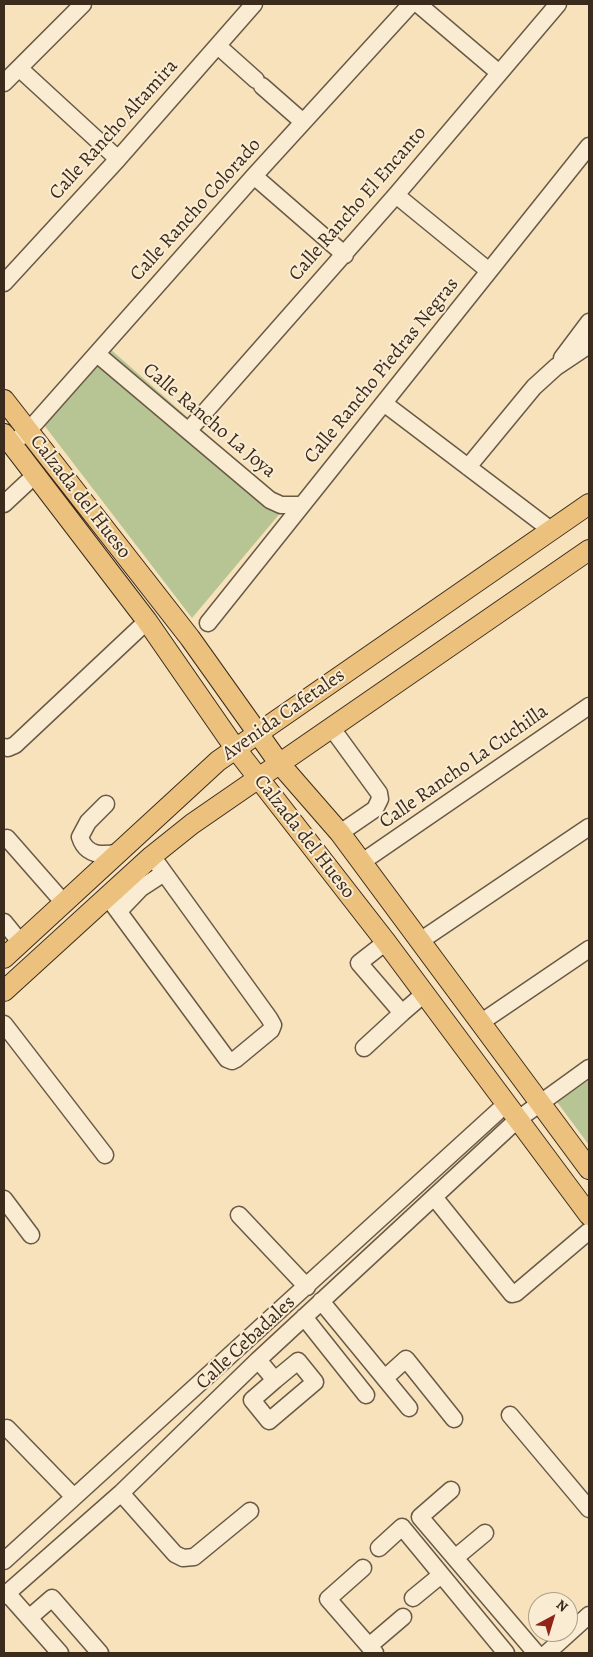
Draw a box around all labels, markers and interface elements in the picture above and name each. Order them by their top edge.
street label: Calle Rancho Altamira [45,55,183,205]
street label: Calle Rancho El Encanto [284,122,432,286]
street label: Calle Rancho Colorado [125,134,267,286]
street label: Calle Rancho Piedras Negras [300,273,464,469]
street label: Calle Rancho La Joya [138,358,280,484]
street label: Calzada del Hueso [24,430,136,564]
street label: Avenida Cafetales [218,664,350,766]
street label: Calle Rancho La Cuchilla [375,700,553,834]
street label: Calzada del Hueso [248,770,360,904]
street label: Calle Cebadales [191,1291,301,1395]
north arrow [528,1592,578,1642]
text: N [552,1595,572,1616]

